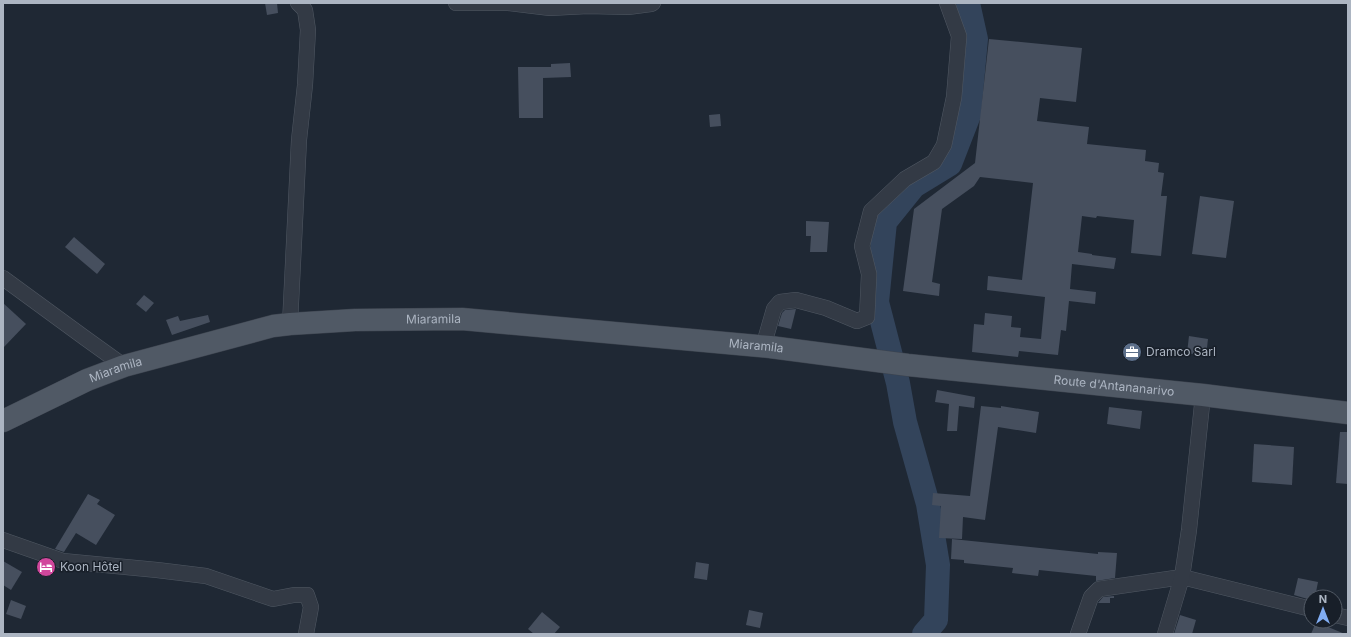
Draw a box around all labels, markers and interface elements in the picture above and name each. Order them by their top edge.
street label: Miaramila [406,311,461,327]
street label: Miaramila [728,335,785,356]
office icon: Dramco Sarl [1121,341,1143,363]
place label: Dramco Sarl [1146,344,1216,359]
street label: Miaramila [87,354,144,385]
street label: Route d'Antananarivo [1053,372,1175,399]
hotel icon: Koon Hôtel [35,556,57,578]
place label: Koon Hôtel [60,559,122,574]
north arrow [1303,589,1343,629]
text: N [1319,592,1327,606]

